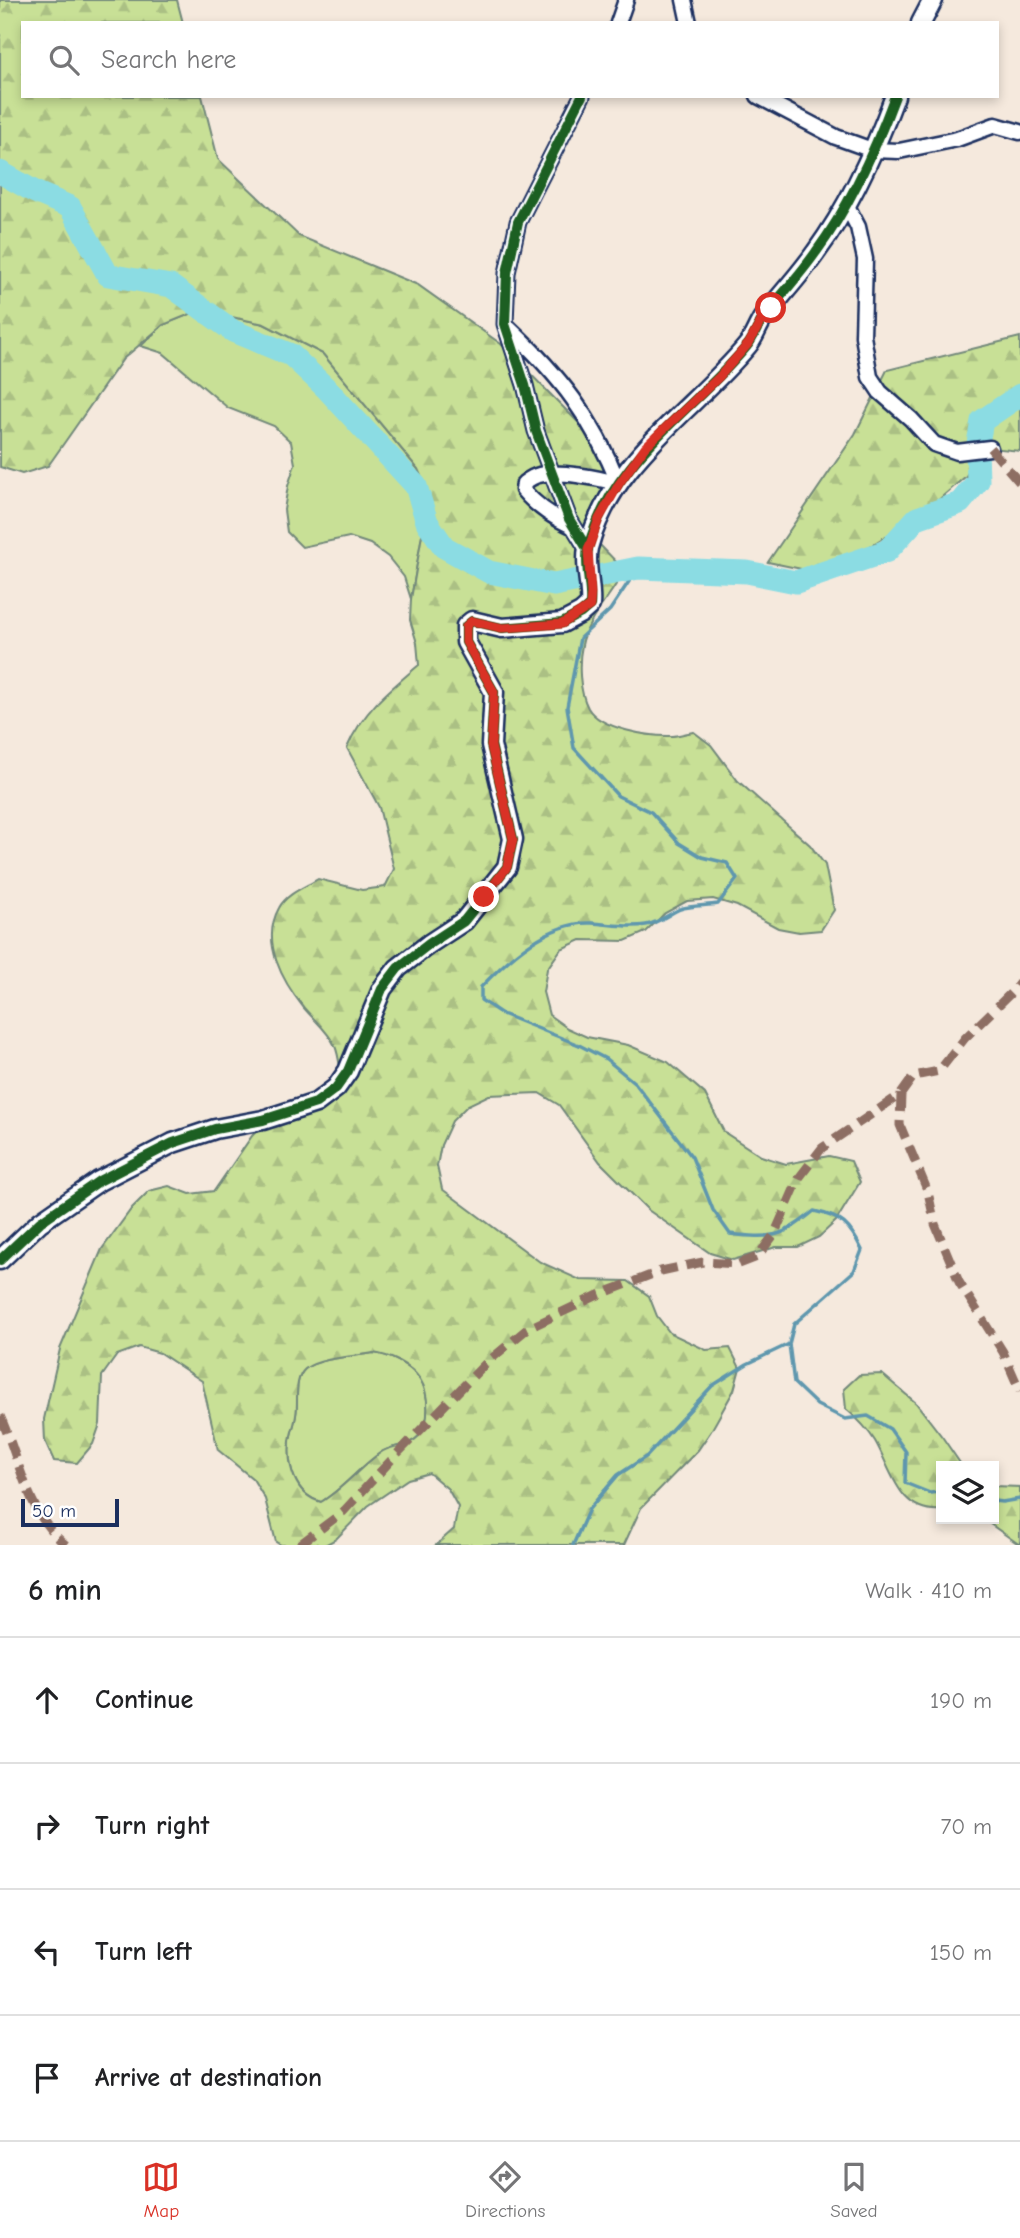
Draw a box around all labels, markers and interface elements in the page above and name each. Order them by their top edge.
search box [21,21,999,98]
icon: search [45,41,83,79]
text: Search here [101,45,236,75]
route start [755,292,786,323]
route end [468,881,499,912]
map controls [936,1461,999,1524]
button: layers [936,1461,999,1524]
scale bar [21,1496,119,1528]
text: 50 m [32,1500,76,1522]
text: 6 min [28,1573,102,1608]
text: Walk · 410 m [865,1577,992,1604]
icon: ahead [28,1681,66,1719]
text: Continue [95,1685,193,1715]
text: 190 m [930,1687,992,1714]
icon: right [28,1807,66,1845]
text: Turn right [95,1811,209,1841]
text: 70 m [940,1813,992,1840]
icon: left [28,1933,66,1971]
text: Turn left [95,1937,192,1967]
text: 150 m [930,1939,992,1966]
icon: arrive [28,2059,66,2097]
text: Arrive at destination [95,2063,322,2093]
tab: Map [142,2158,180,2222]
tab: Directions [465,2158,545,2222]
tab: Saved [830,2158,878,2222]

